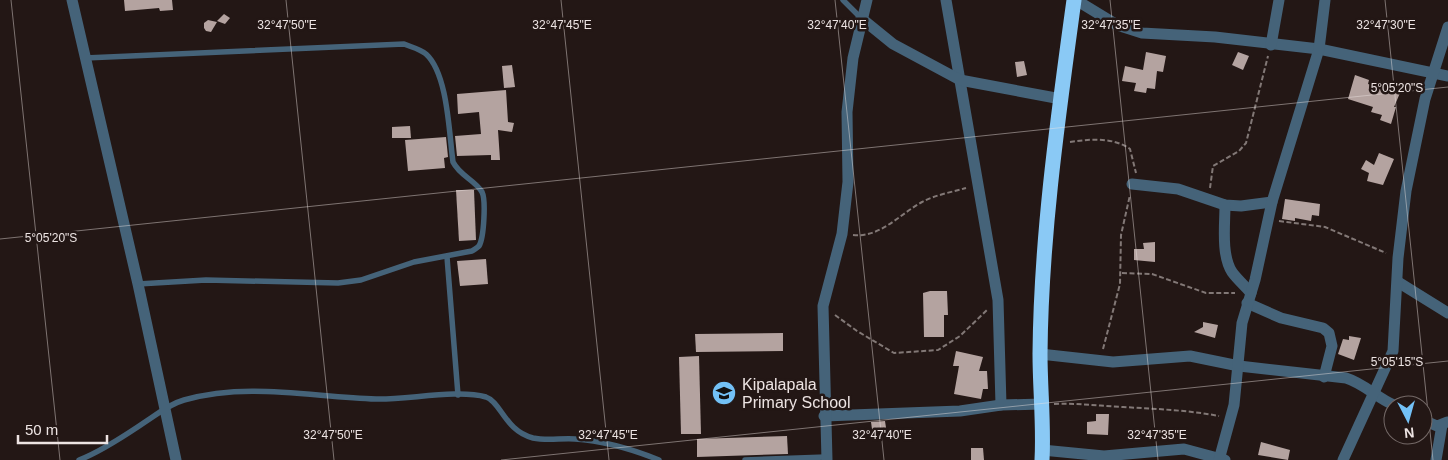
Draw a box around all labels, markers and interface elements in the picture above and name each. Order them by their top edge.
text: 32°47'50"E [257,18,317,32]
text: 32°47'45"E [532,18,592,32]
text: 32°47'40"E [807,18,867,32]
text: 32°47'35"E [1081,18,1141,32]
text: 32°47'30"E [1356,18,1416,32]
text: 5°05'20"S [1371,81,1423,95]
text: 5°05'20"S [25,231,77,245]
text: 5°05'15"S [1371,355,1423,369]
place label: Kipalapala Primary School [742,376,850,411]
school or university icon: Kipalapala Primary School [711,380,737,406]
north arrow [1383,395,1433,445]
scale bar [18,412,106,444]
text: 50 m [25,421,58,438]
text: N [1403,424,1415,441]
text: 32°47'50"E [303,428,363,442]
text: 32°47'45"E [578,428,638,442]
text: 32°47'40"E [852,428,912,442]
text: 32°47'35"E [1127,428,1187,442]

